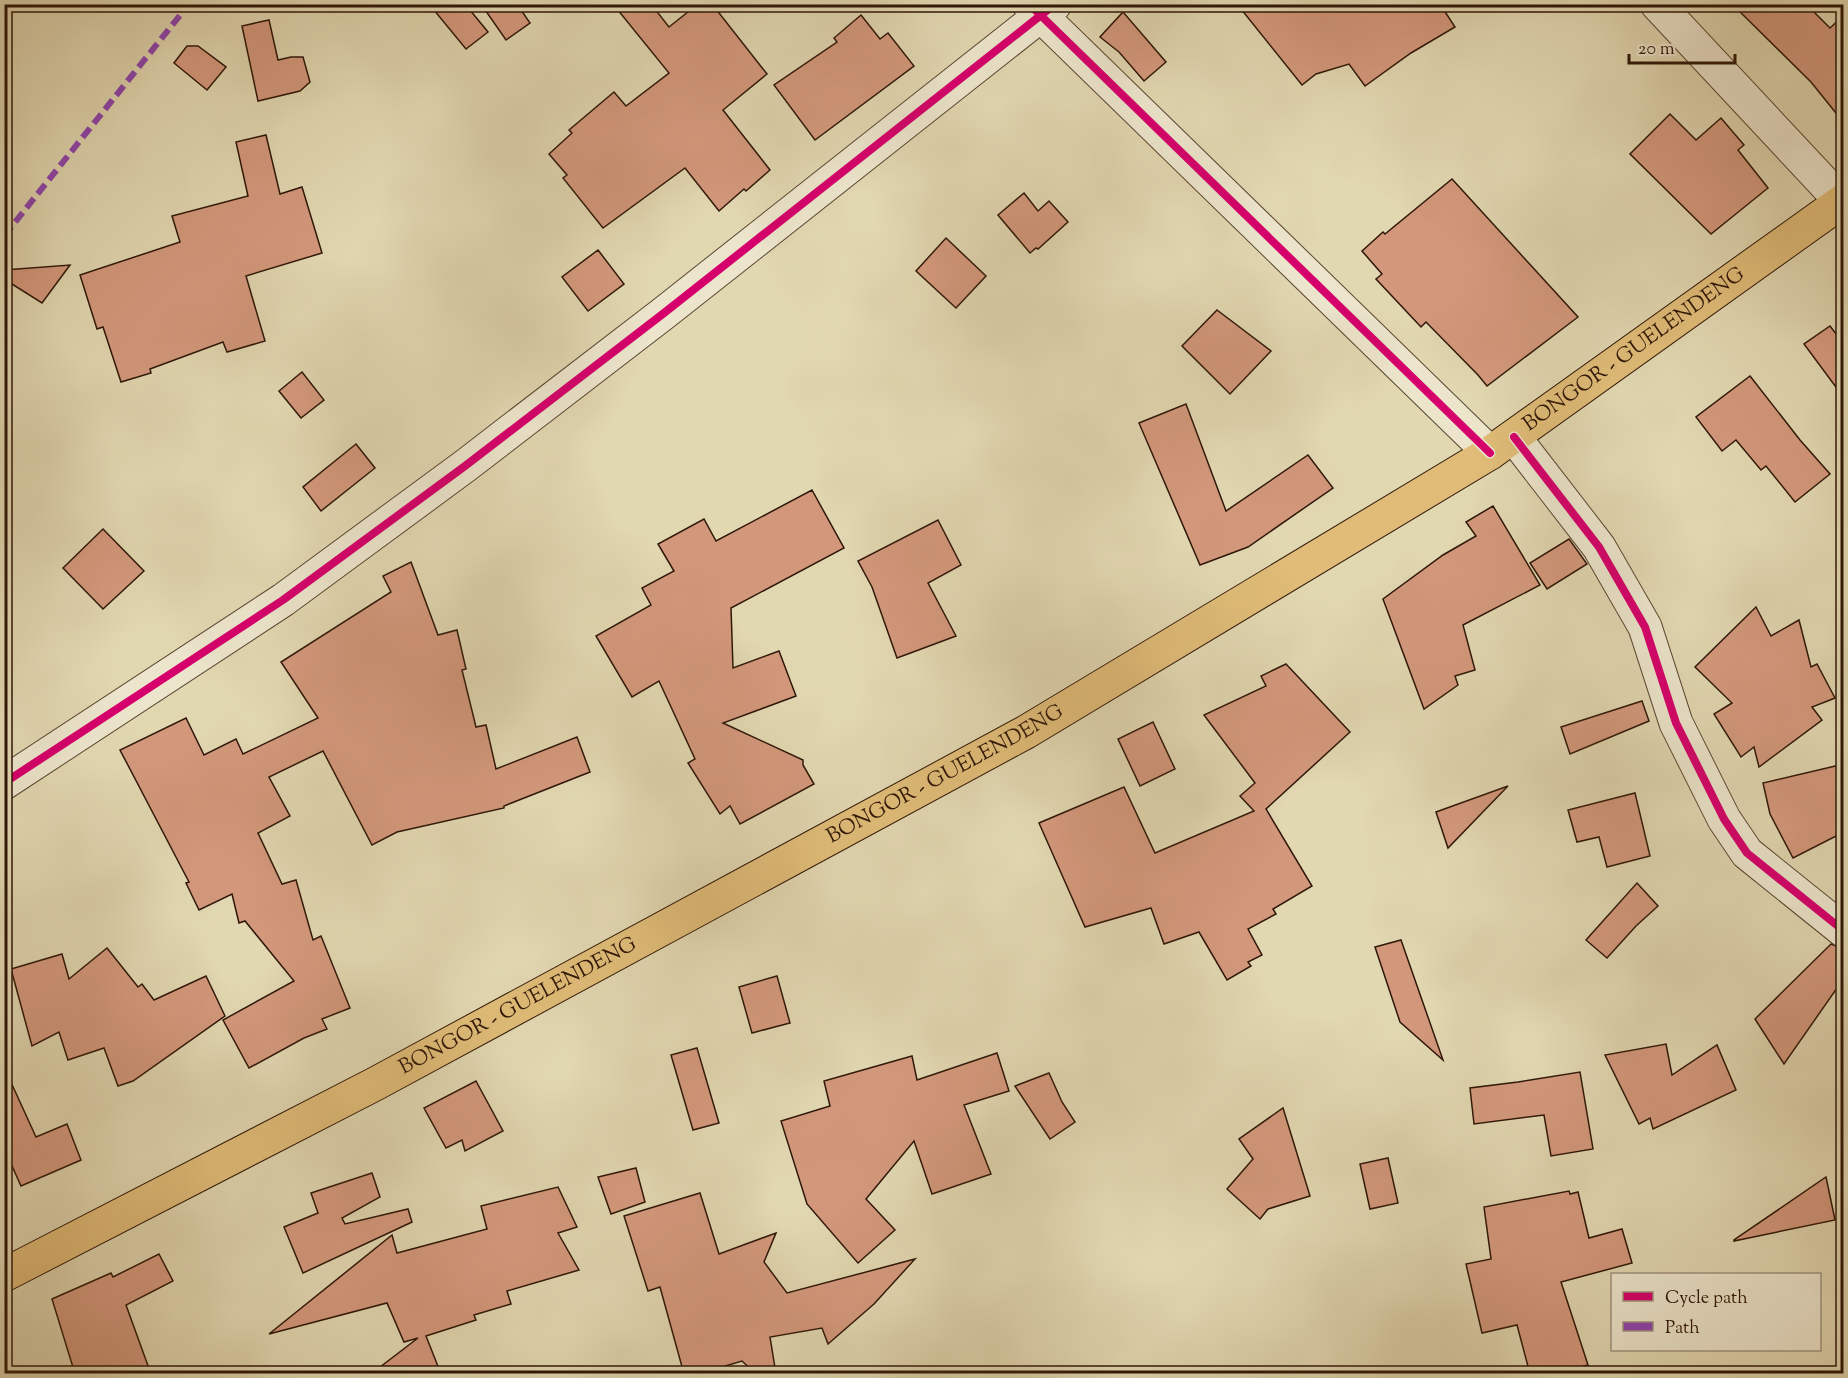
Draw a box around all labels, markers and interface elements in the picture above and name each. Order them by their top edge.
scale bar [1629,27,1736,65]
text: 20 m [1638,37,1675,63]
street label: BONGOR - GUELENDENG [1517,260,1751,440]
street label: BONGOR - GUELENDENG [821,698,1070,852]
street label: BONGOR - GUELENDENG [394,930,642,1083]
legend [1611,1273,1821,1351]
text: Cycle path [1665,1286,1748,1312]
text: Path [1665,1316,1700,1342]

